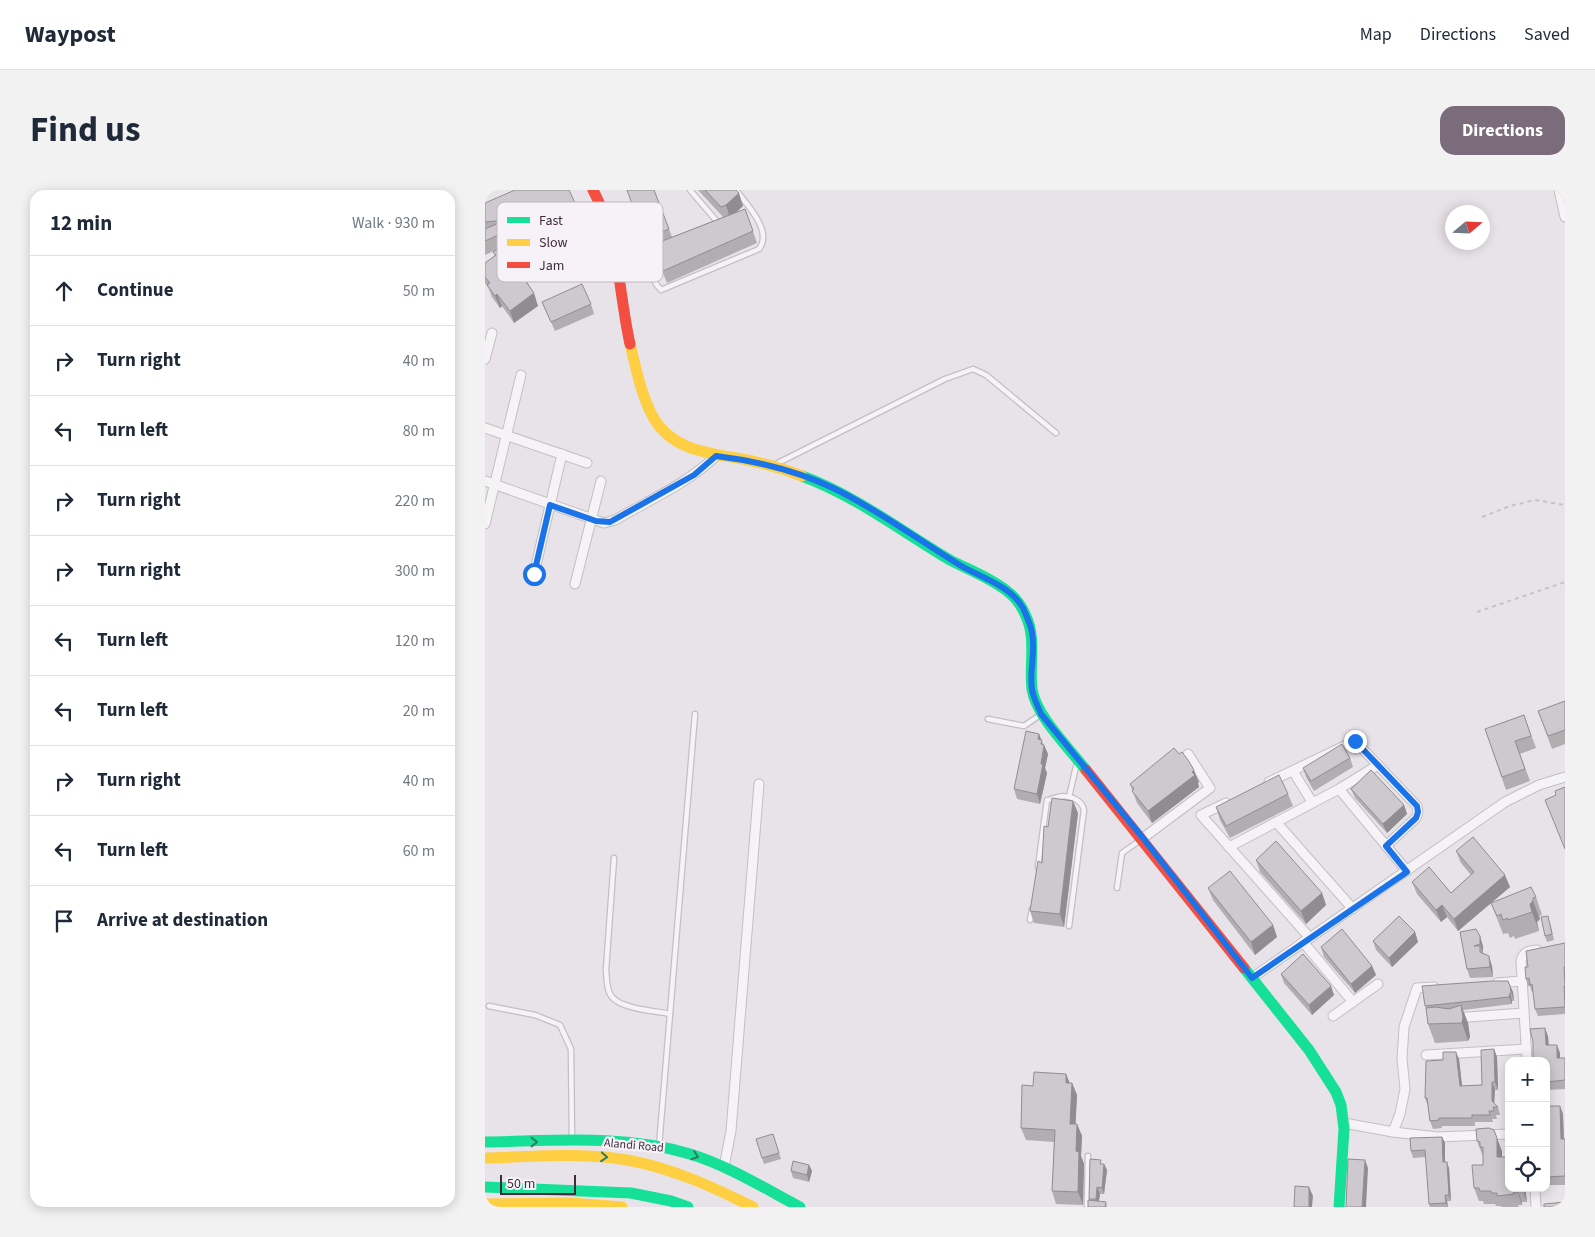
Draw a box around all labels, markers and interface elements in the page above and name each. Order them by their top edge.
text: Waypost [25,17,116,52]
text: Map [1360,22,1392,47]
text: Directions [1420,22,1496,47]
text: Saved [1524,22,1570,47]
text: Find us [30,105,140,155]
button: Directions [1440,106,1565,155]
legend [497,202,663,282]
north arrow [1445,205,1490,250]
text: 12 min [50,208,112,238]
text: Fast [539,211,563,231]
text: Walk · 930 m [352,212,435,234]
text: Slow [539,233,568,253]
text: Jam [539,256,564,276]
icon: ahead [50,277,78,305]
text: Continue [97,277,174,304]
text: 50 m [403,280,435,302]
icon: right [50,347,78,375]
text: Turn right [97,347,181,374]
text: 40 m [403,350,435,372]
icon: left [50,417,78,445]
text: Turn left [97,417,168,444]
text: 80 m [403,420,435,442]
icon: right [50,487,78,515]
text: Turn right [97,487,181,514]
text: 220 m [395,490,435,512]
icon: right [50,557,78,585]
text: Turn right [97,557,181,584]
text: 300 m [395,560,435,582]
route start [523,563,546,586]
icon: left [50,627,78,655]
text: Turn left [97,627,168,654]
text: 120 m [395,630,435,652]
icon: left [50,697,78,725]
text: Turn left [97,697,168,724]
text: 20 m [403,700,435,722]
route end [1344,730,1367,753]
icon: right [50,767,78,795]
text: Turn right [97,767,181,794]
text: 40 m [403,770,435,792]
icon: left [50,837,78,865]
text: Turn left [97,837,168,864]
text: 60 m [403,840,435,862]
icon: arrive [50,907,78,935]
text: Arrive at destination [97,907,268,934]
map controls [1505,1057,1550,1192]
button: + [1505,1057,1550,1102]
button: − [1505,1102,1550,1147]
street label: Alandi Road [603,1134,665,1157]
one-way arrow [530,1137,538,1147]
button: locate [1505,1147,1550,1192]
one-way arrow [690,1150,698,1160]
one-way arrow [600,1152,608,1163]
scale bar [500,1172,576,1195]
text: 50 m [507,1174,535,1194]

